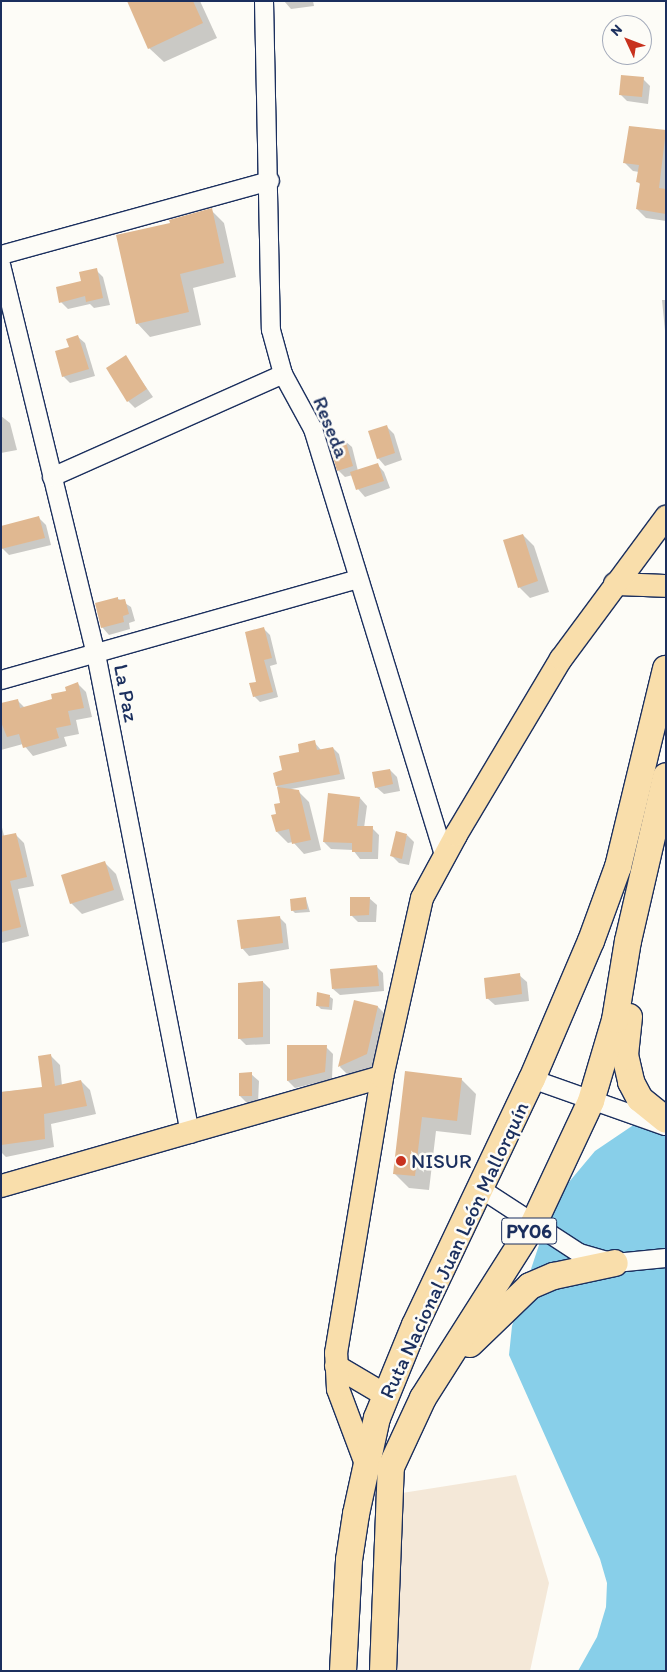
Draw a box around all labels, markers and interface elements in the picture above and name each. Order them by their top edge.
north arrow [602,15,652,65]
text: N [607,21,626,39]
street label: Reseda [307,393,355,461]
street label: La Paz [108,662,144,724]
street label: Ruta Nacional Juan León Mallorquín [374,1097,534,1403]
place label: NISUR [411,1148,472,1174]
marker: NISUR [395,1155,407,1167]
road number: PY06 [500,1214,558,1248]

